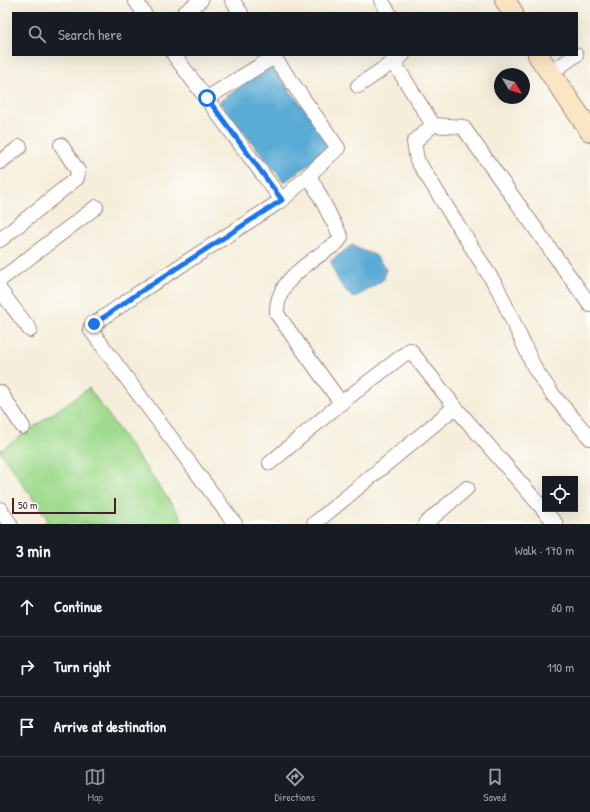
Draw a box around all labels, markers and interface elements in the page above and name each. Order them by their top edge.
search box [12,12,578,56]
icon: search [26,23,48,45]
text: Search here [58,24,122,45]
north arrow [494,68,530,104]
route start [198,89,216,107]
route end [85,315,103,333]
map controls [542,476,578,512]
button: locate [542,476,578,512]
scale bar [12,496,116,515]
text: 50 m [18,498,38,512]
text: 3 min [16,539,51,562]
text: Walk · 170 m [515,541,574,559]
icon: ahead [16,596,38,618]
text: Continue [54,596,102,617]
text: 60 m [551,598,574,616]
icon: right [16,656,38,678]
text: Turn right [54,656,110,677]
text: 110 m [547,658,574,676]
icon: arrive [16,716,38,738]
text: Arrive at destination [54,716,166,737]
tab: Map [84,766,106,804]
tab: Directions [275,766,315,804]
tab: Saved [483,766,506,804]

